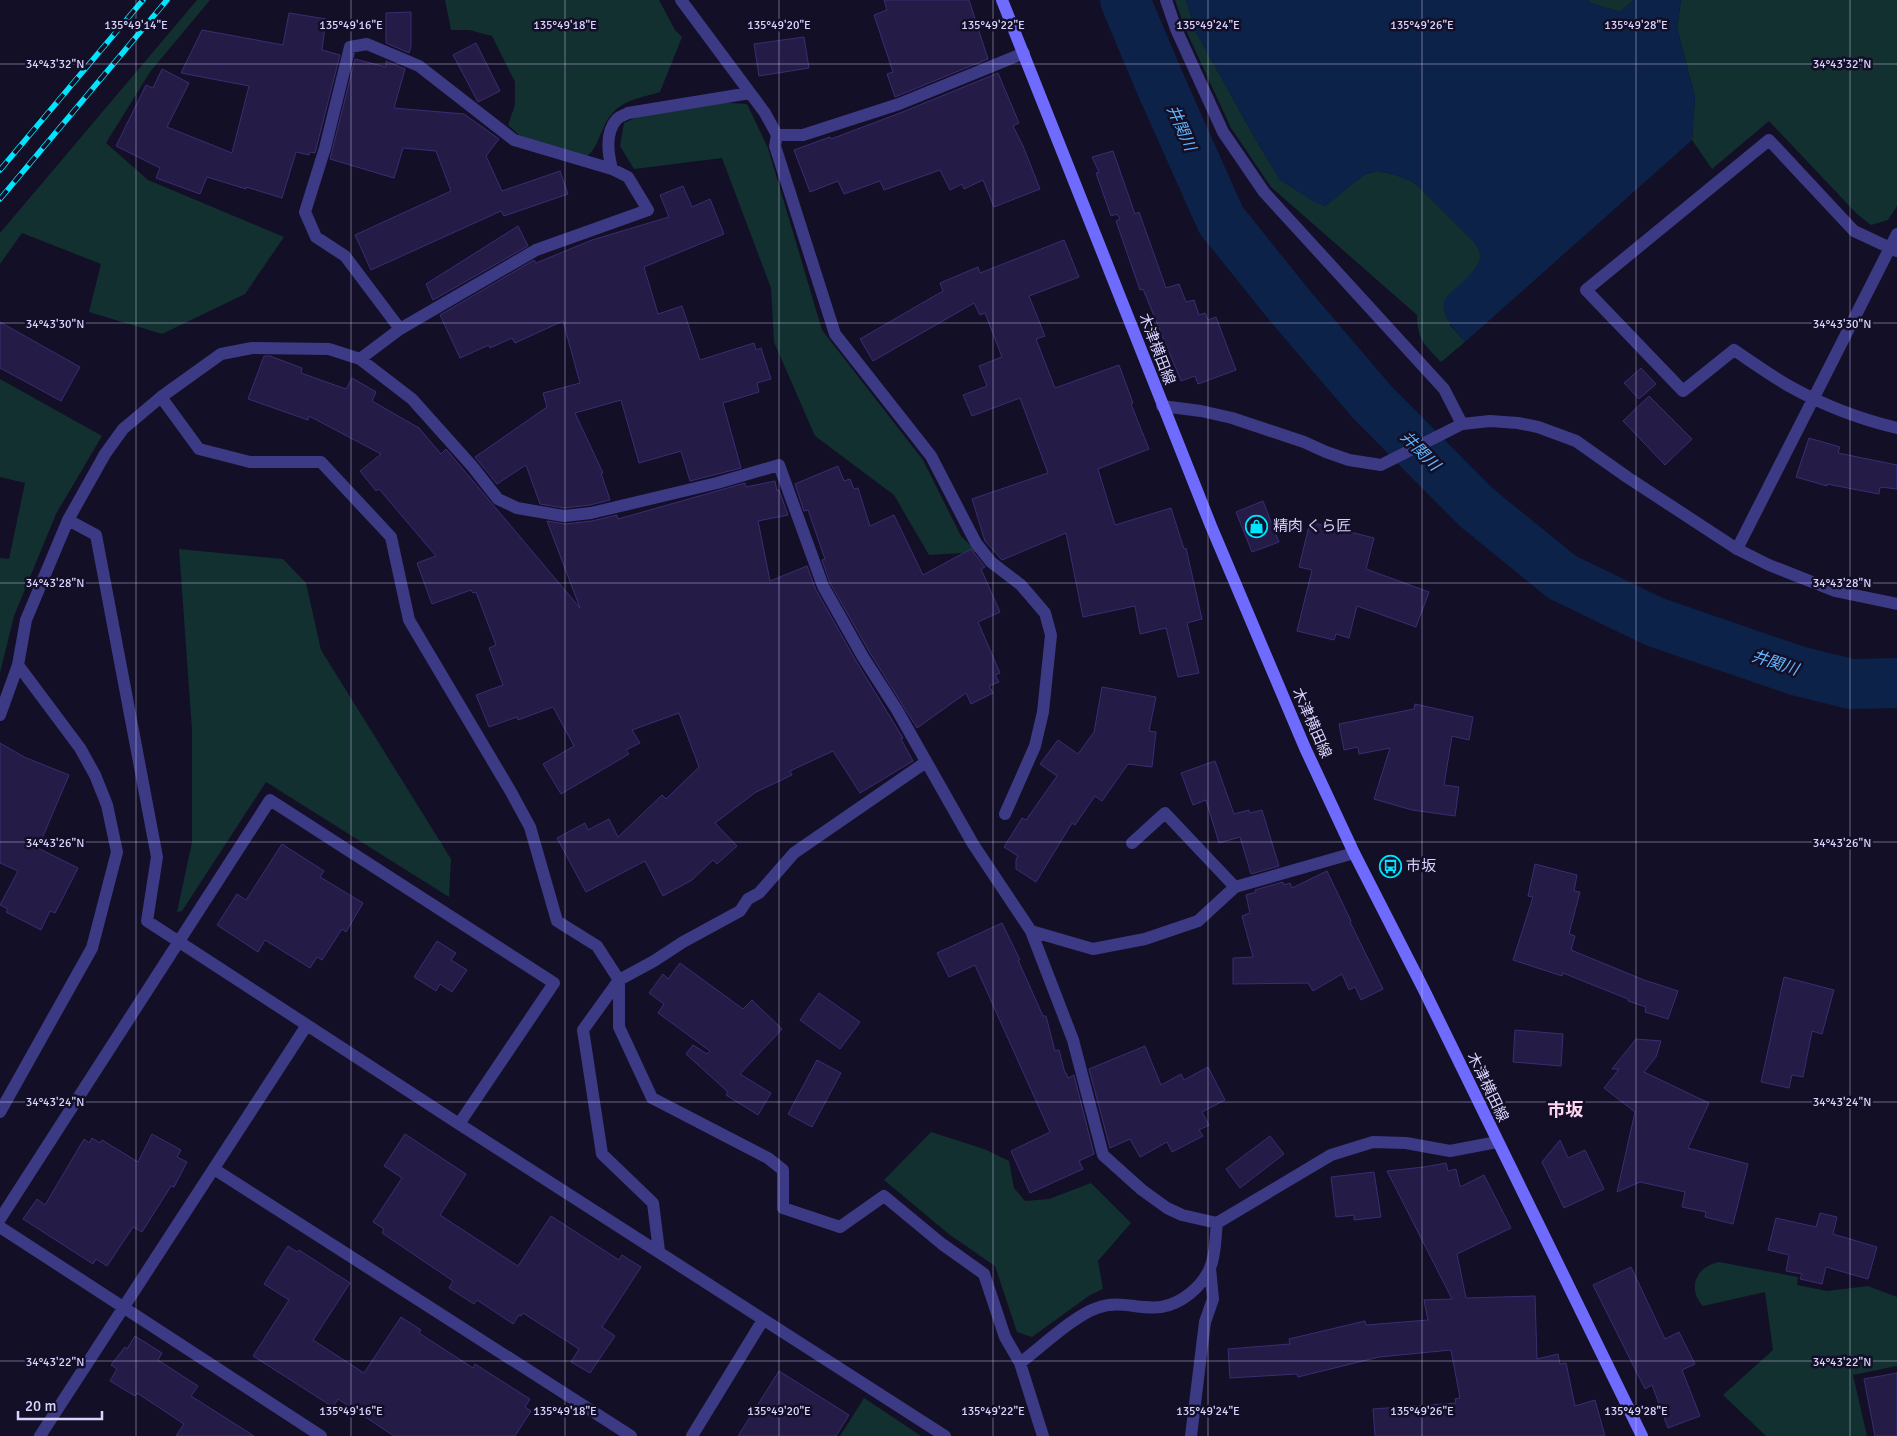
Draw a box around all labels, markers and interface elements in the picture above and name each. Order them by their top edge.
text: 135°49'14"E [104,18,168,33]
text: 135°49'16"E [319,18,383,33]
text: 135°49'18"E [533,18,597,33]
text: 135°49'20"E [747,18,811,33]
text: 135°49'22"E [961,18,1025,33]
text: 135°49'24"E [1176,18,1240,33]
text: 135°49'26"E [1390,18,1454,33]
text: 135°49'28"E [1604,18,1668,33]
text: 34°43'32"N [26,57,84,72]
text: 34°43'32"N [1813,57,1871,72]
water label: 井関川 [1162,102,1201,156]
street label: 木津横田線 [1135,311,1179,387]
text: 34°43'30"N [26,317,84,332]
text: 34°43'30"N [1813,317,1871,332]
water label: 井関川 [1396,427,1445,476]
shop icon: 精肉 くら匠 [1245,514,1269,538]
place label: 精肉 くら匠 [1273,517,1351,535]
text: 34°43'28"N [26,576,84,591]
text: 34°43'28"N [1813,576,1871,591]
water label: 井関川 [1749,646,1803,681]
street label: 木津横田線 [1289,685,1335,761]
text: 34°43'26"N [26,836,84,851]
text: 34°43'26"N [1813,836,1871,851]
bus stop icon: 市坂 [1378,854,1402,878]
place label: 市坂 [1406,857,1436,875]
street label: 木津横田線 [1463,1049,1513,1125]
text: 34°43'24"N [26,1095,84,1110]
text: 34°43'24"N [1813,1095,1871,1110]
district label: 市坂 [1547,1099,1584,1121]
text: 34°43'22"N [26,1355,84,1370]
text: 34°43'22"N [1813,1355,1871,1370]
scale bar [18,1388,101,1420]
text: 20 m [25,1397,56,1415]
text: 135°49'16"E [319,1404,383,1419]
text: 135°49'18"E [533,1404,597,1419]
text: 135°49'20"E [747,1404,811,1419]
text: 135°49'22"E [961,1404,1025,1419]
text: 135°49'24"E [1176,1404,1240,1419]
text: 135°49'26"E [1390,1404,1454,1419]
text: 135°49'28"E [1604,1404,1668,1419]

